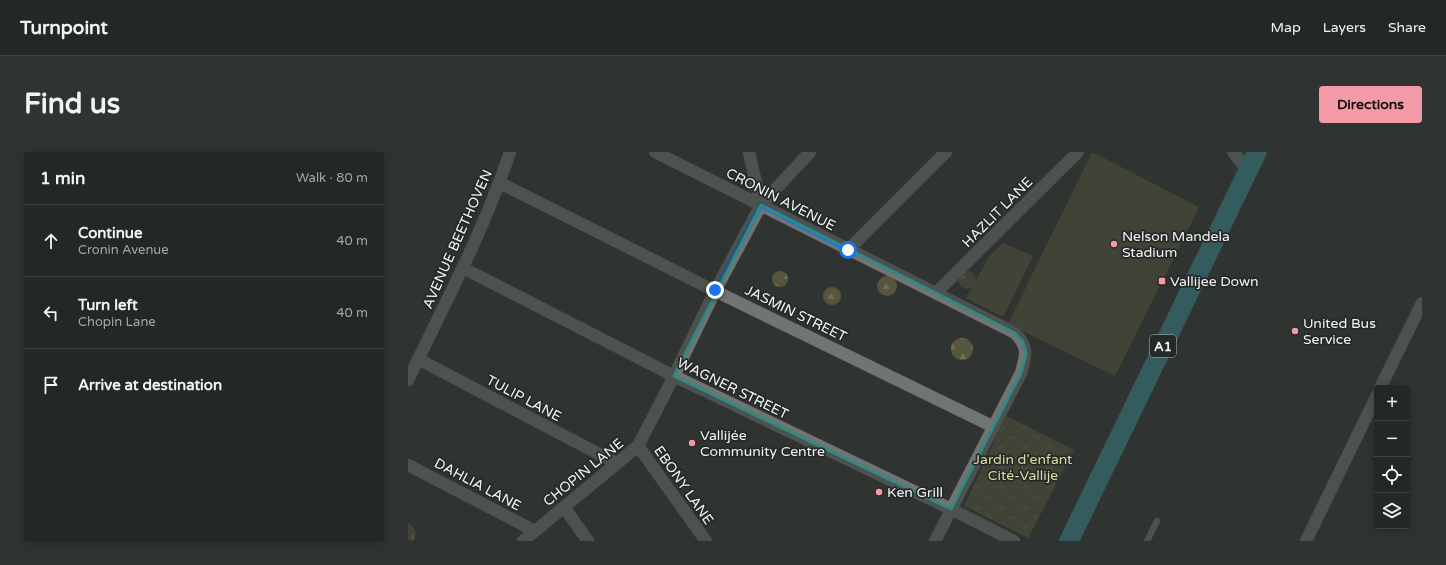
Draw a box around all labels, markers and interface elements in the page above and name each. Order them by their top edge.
text: Turnpoint [20,17,108,39]
text: Map [1271,19,1301,36]
text: Layers [1323,19,1366,36]
text: Share [1388,19,1426,36]
button: Directions [1319,86,1422,123]
text: Find us [24,87,120,121]
street label: CRONIN AVENUE [723,165,838,234]
street label: AVENUE BEETHOVEN [419,167,496,311]
text: 1 min [40,168,85,189]
text: Walk · 80 m [296,170,368,186]
street label: HAZLIT LANE [959,174,1036,251]
text: Continue [78,224,142,242]
place label: Nelson Mandela Stadium [1122,228,1230,261]
icon: ahead [40,230,62,252]
text: 40 m [336,233,368,249]
marker: Nelson Mandela Stadium [1109,239,1119,249]
route start [839,241,857,259]
text: Cronin Avenue [78,242,169,258]
place label: Vallijee Down [1170,273,1259,290]
marker: Vallijee Down [1157,276,1167,286]
route end [706,281,724,299]
street label: JASMIN STREET [742,281,850,346]
text: Turn left [78,296,138,314]
icon: left [40,302,62,324]
text: 40 m [336,305,368,321]
text: Chopin Lane [78,314,156,330]
place label: United Bus Service [1303,315,1376,348]
marker: United Bus Service [1290,326,1300,336]
road number: A1 [1150,335,1176,357]
street label: WAGNER STREET [674,354,792,423]
street label: TULIP LANE [483,372,564,425]
icon: arrive [40,374,62,396]
text: Arrive at destination [78,376,222,394]
map controls [1374,385,1410,529]
button: + [1374,385,1410,421]
button: − [1374,421,1410,457]
place label: Vallijée Community Centre [700,427,825,460]
street label: CHOPIN LANE [540,435,627,510]
marker: Vallijée Community Centre [687,438,697,448]
street label: EBONY LANE [650,443,717,528]
park label: Jardin d'enfant Cité-Vallije [974,451,1073,484]
street label: DAHLIA LANE [431,454,524,514]
button: locate [1374,457,1410,493]
place label: Ken Grill [887,484,943,501]
marker: Ken Grill [874,487,884,497]
button: layers [1374,493,1410,529]

